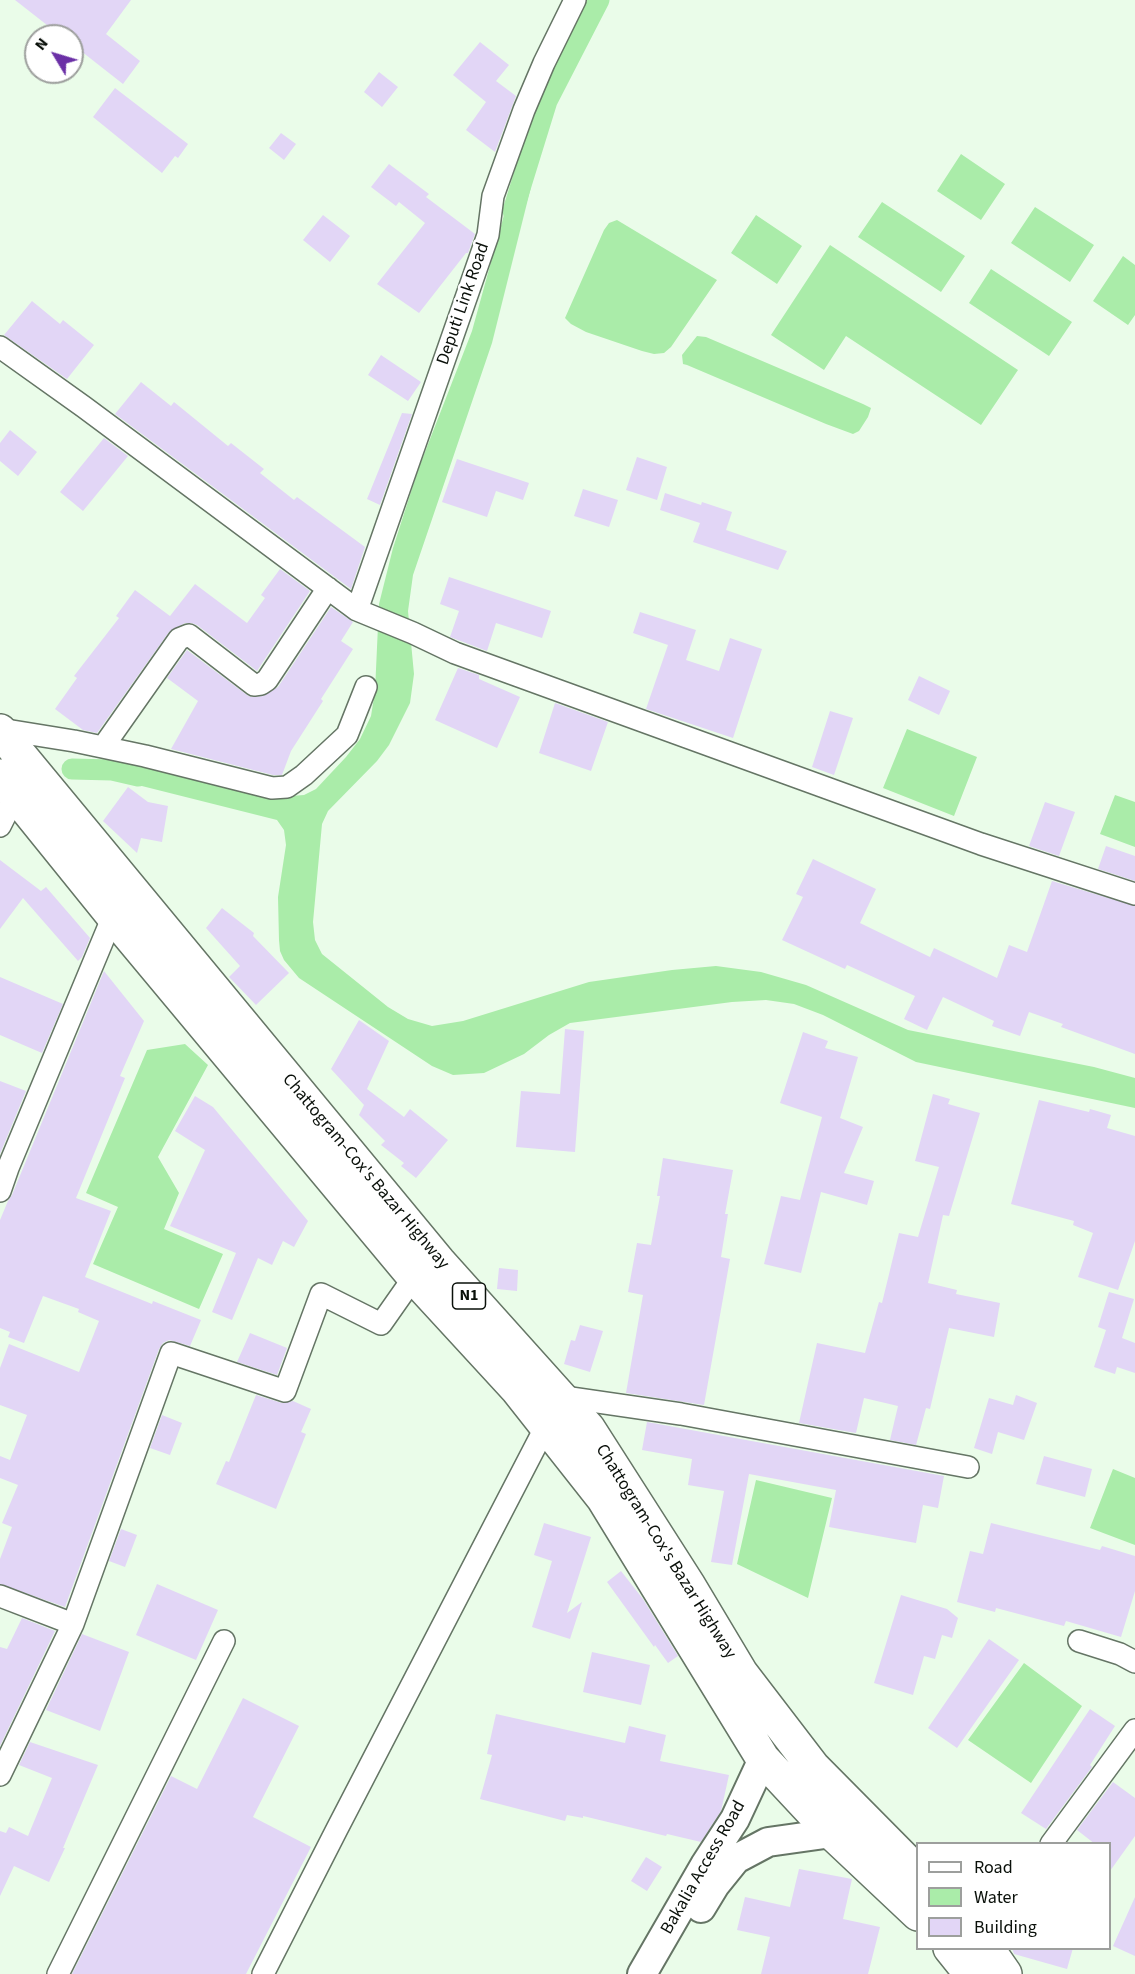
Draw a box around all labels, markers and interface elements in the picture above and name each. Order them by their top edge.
north arrow [24,24,84,84]
text: N [29,33,53,55]
street label: Deputi Link Road [433,240,495,368]
street label: Chattogram-Cox's Bazar Highway [277,1070,453,1274]
road number: N1 [452,1283,486,1309]
street label: Chattogram-Cox's Bazar Highway [590,1441,740,1663]
street label: Bakalia Access Road [657,1797,751,1939]
legend [916,1842,1111,1950]
text: Road [974,1855,1013,1880]
text: Water [974,1885,1018,1910]
text: Building [974,1915,1037,1940]

